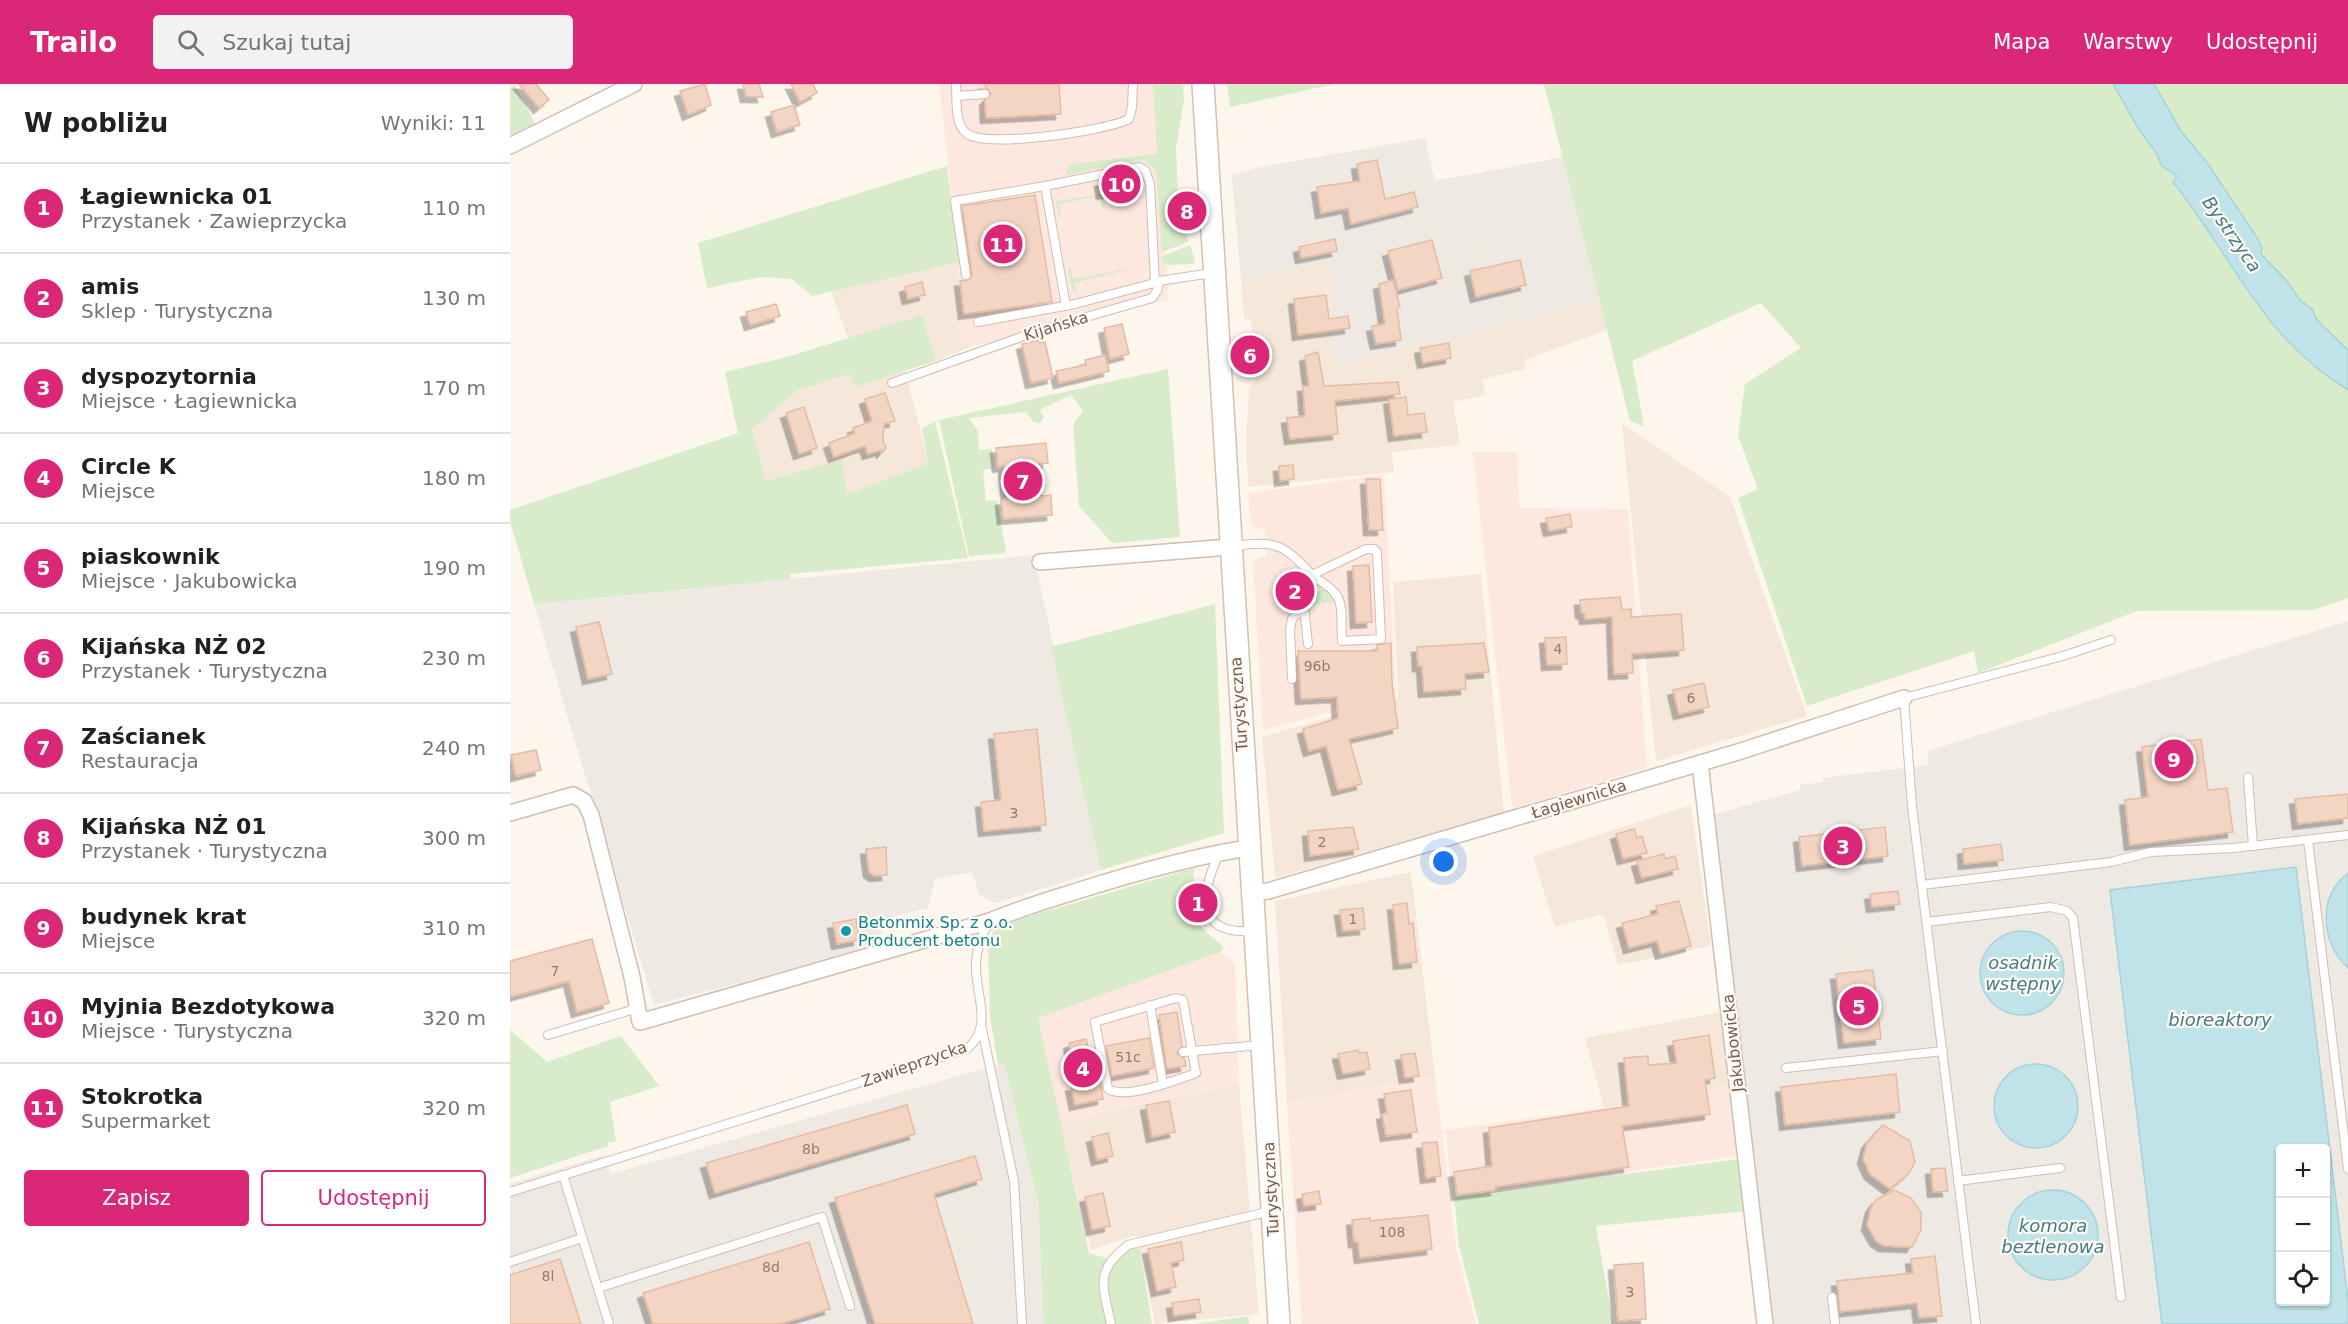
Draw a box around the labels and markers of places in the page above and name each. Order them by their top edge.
pin: 10 [1102,162,1140,206]
pin: 8 [1168,188,1206,234]
pin: 11 [984,222,1022,266]
pin: 6 [1230,332,1270,378]
pin: 7 [1004,458,1042,504]
pin: 2 [1276,568,1314,614]
pin: 9 [2154,736,2194,782]
pin: 3 [1824,824,1862,868]
pin: 1 [1178,880,1218,926]
place label: Betonmix Sp. z o.o. Producent betonu [858,913,1013,950]
marker: Betonmix Sp. z o.o. Producent betonu [839,924,853,938]
pin: 5 [1840,984,1878,1028]
pin: 4 [1064,1046,1102,1090]

